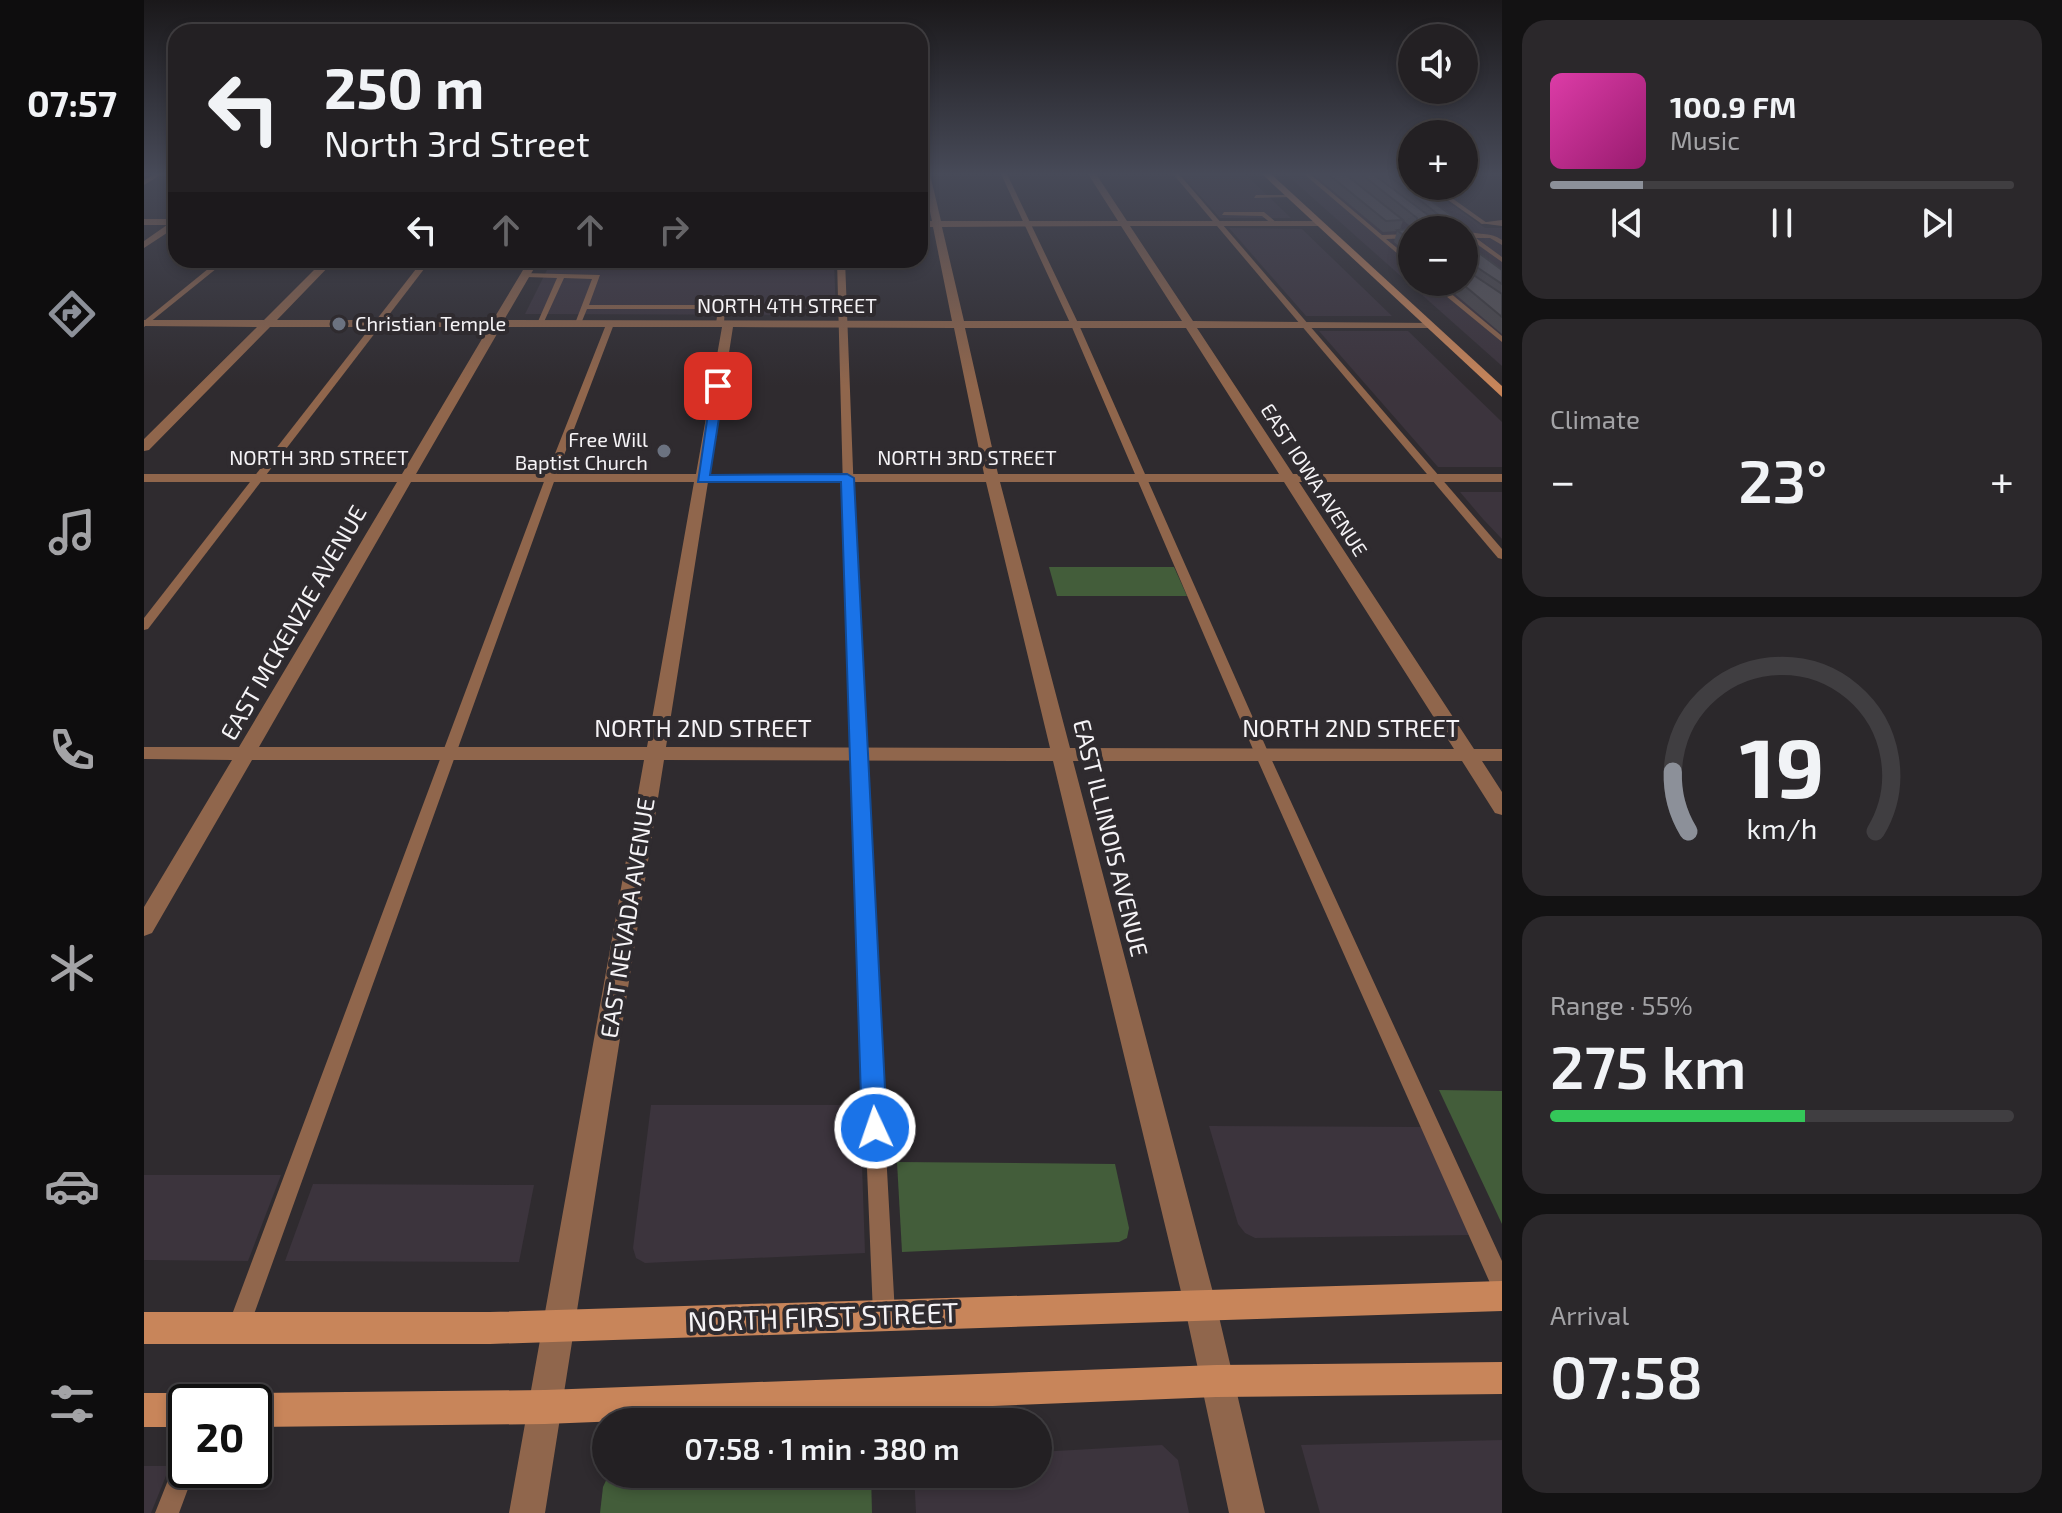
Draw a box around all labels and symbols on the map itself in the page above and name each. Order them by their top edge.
street label: NORTH 4TH STREET [697,293,877,317]
place label: Christian Temple [355,311,506,335]
marker: Christian Temple [330,315,348,333]
pin [684,352,752,420]
street label: EAST IOWA AVENUE [1256,399,1373,560]
place label: Free Will Baptist Church [515,427,648,474]
marker: Free Will Baptist Church [655,442,673,460]
street label: NORTH 3RD STREET [229,445,409,469]
street label: NORTH 3RD STREET [877,445,1057,469]
street label: EAST MCKENZIE AVENUE [214,500,372,745]
street label: NORTH 2ND STREET [594,713,812,742]
street label: NORTH 2ND STREET [1242,713,1460,742]
street label: EAST ILLINOIS AVENUE [1068,716,1155,959]
street label: EAST NEVADA AVENUE [593,795,660,1040]
position arrow [833,1086,917,1170]
street label: NORTH FIRST STREET [687,1294,959,1338]
speed limit sign: 20 [168,1384,272,1488]

